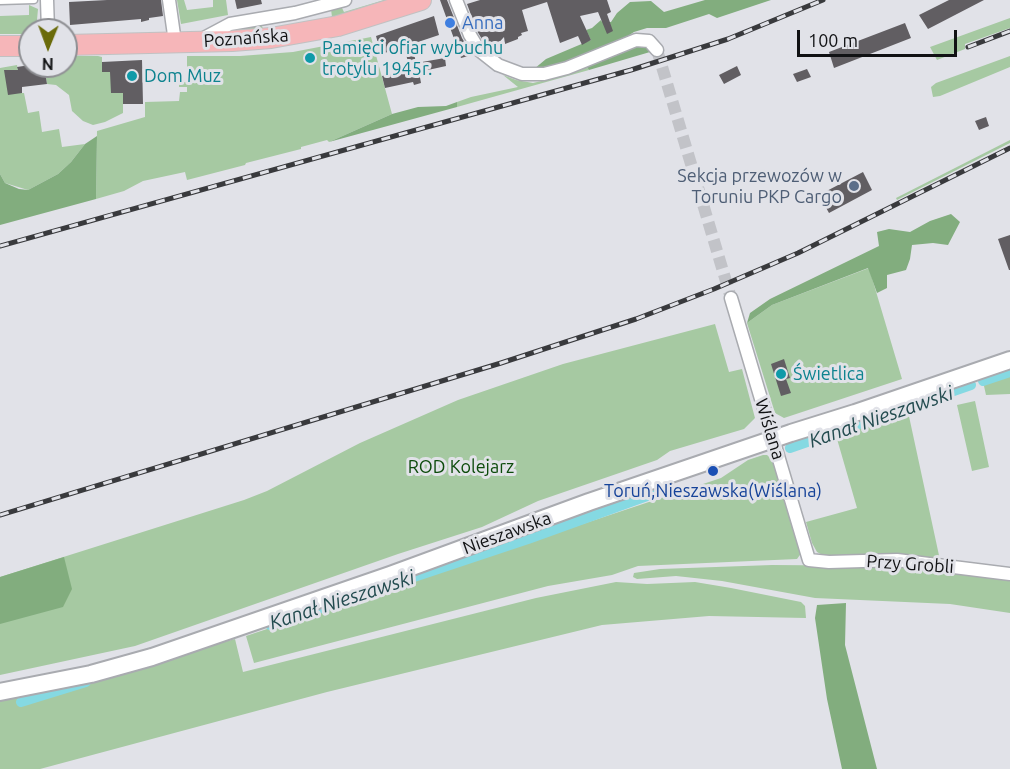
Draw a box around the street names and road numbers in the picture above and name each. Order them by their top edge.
street label: Poznańska [203,24,289,52]
street label: Wiślana [751,396,789,462]
street label: Nieszawska [460,507,554,559]
street label: Przy Grobli [866,550,954,578]

